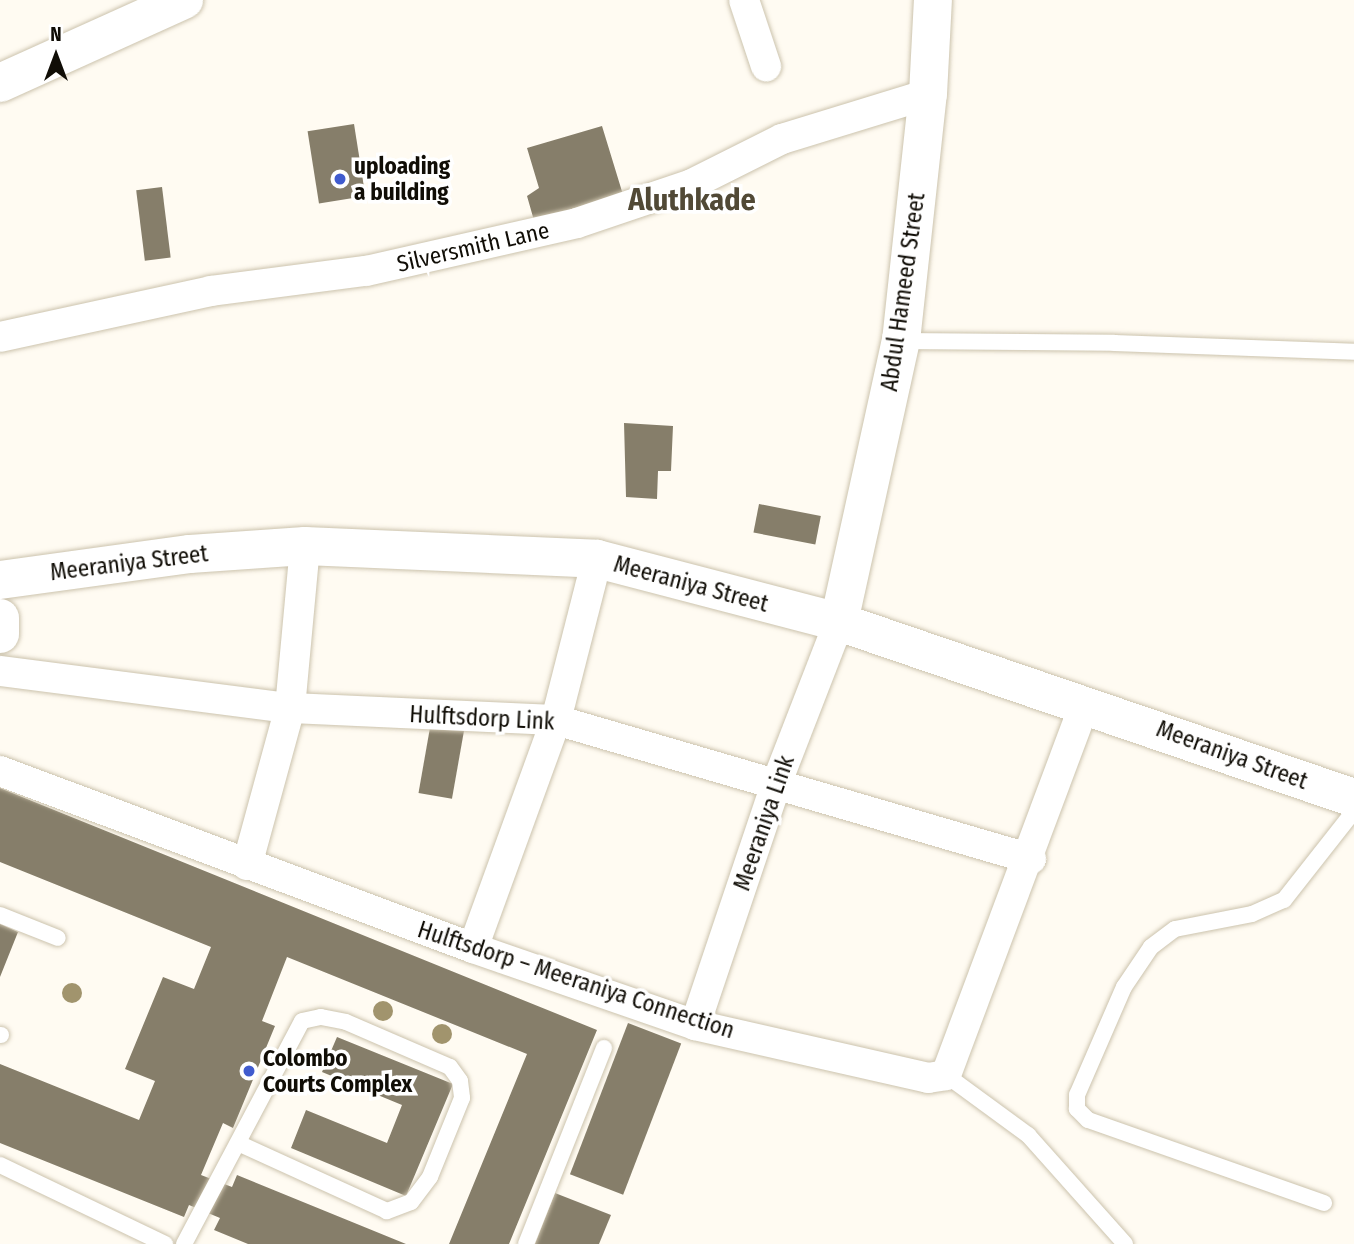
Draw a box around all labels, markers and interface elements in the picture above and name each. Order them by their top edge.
north arrow [21,21,91,91]
text: N [50,23,62,46]
place label: uploading a building [354,152,450,206]
marker: uploading a building [332,171,348,187]
district label: Aluthkade [628,182,756,218]
street label: Abdul Hameed Street [875,191,931,393]
street label: Silversmith Lane [394,216,552,278]
street label: Meeraniya Street [49,540,209,586]
street label: Meeraniya Street [611,550,771,618]
street label: Hulftsdorp Link [409,700,555,736]
street label: Meeraniya Street [1153,715,1311,795]
street label: Meeraniya Link [728,752,800,894]
street label: Hulftsdorp – Meeraniya Connection [414,916,738,1044]
place label: Colombo Courts Complex [263,1044,412,1098]
marker: Colombo Courts Complex [241,1063,257,1079]

